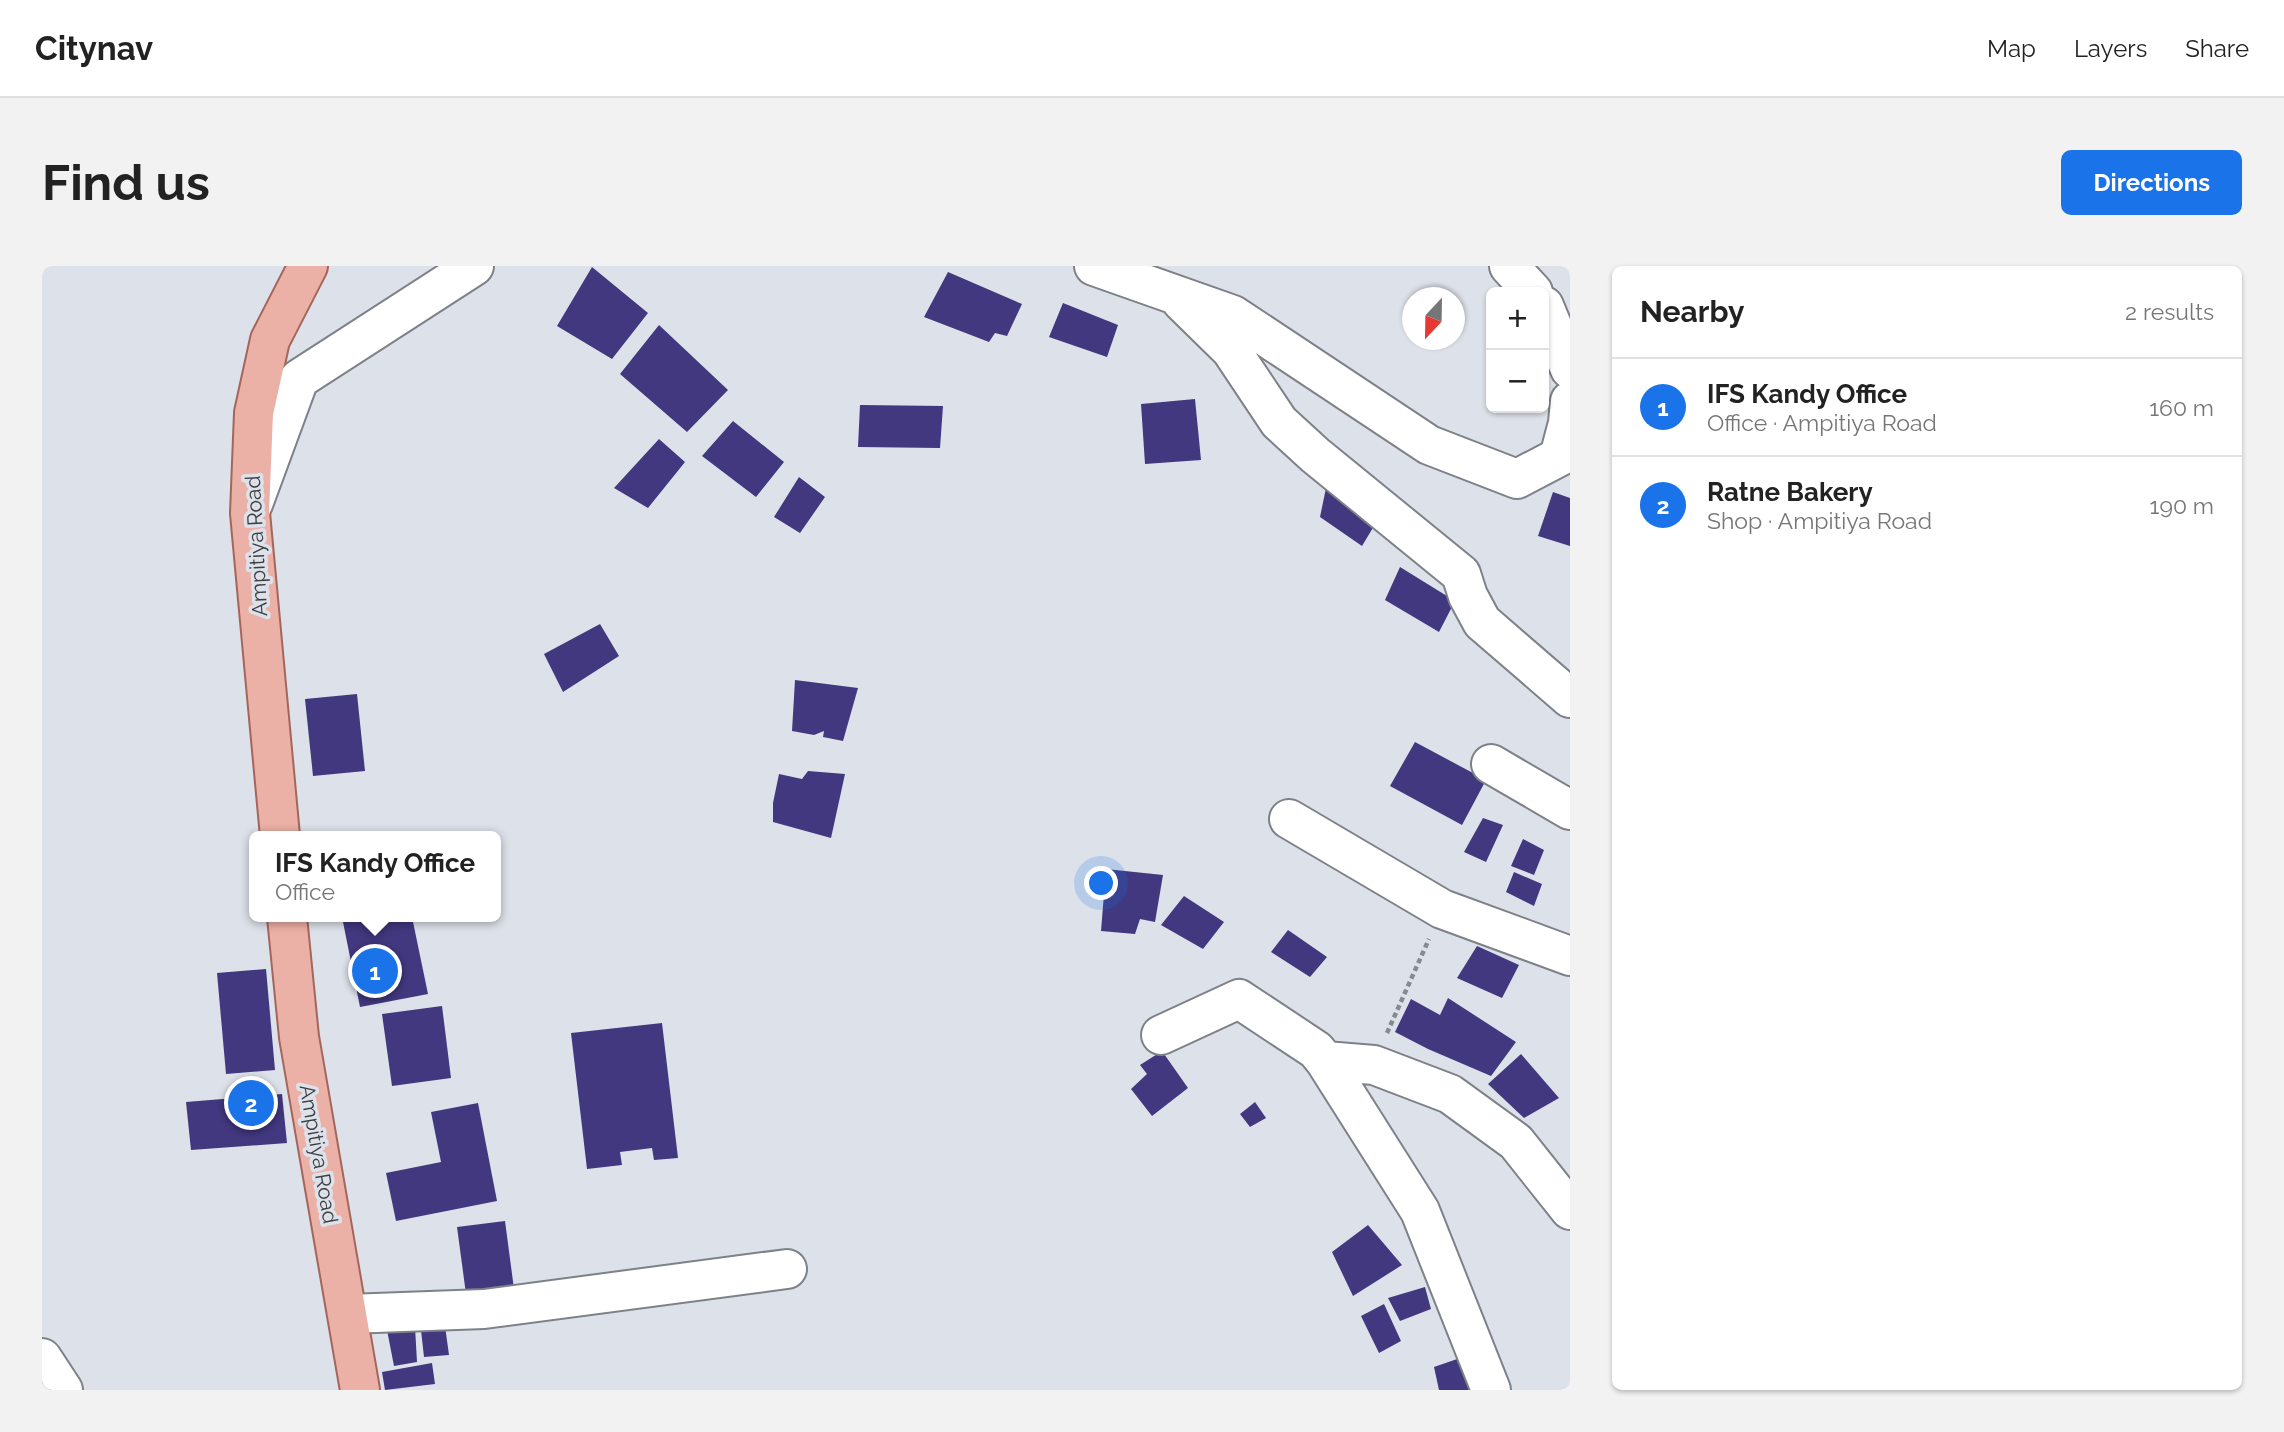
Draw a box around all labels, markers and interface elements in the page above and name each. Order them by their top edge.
text: Citynav [35,29,153,68]
text: Map [1987,34,2036,63]
text: Layers [2074,34,2147,63]
text: Share [2185,34,2249,63]
button: Directions [2061,150,2242,215]
text: Find us [42,154,210,211]
north arrow [1402,287,1465,350]
map controls [1486,287,1549,413]
button: + [1486,287,1549,350]
text: Nearby [1640,294,1744,329]
text: 2 results [2125,298,2214,325]
button: − [1486,350,1549,413]
text: IFS Kandy Office [1707,379,1907,409]
text: 1 [1657,394,1669,421]
text: 160 m [2149,394,2214,421]
text: Office · Ampitiya Road [1707,409,1937,436]
street label: Ampitiya Road [240,475,272,617]
text: Ratne Bakery [1707,477,1873,507]
text: 2 [1657,492,1669,519]
text: 190 m [2150,492,2214,519]
text: Shop · Ampitiya Road [1707,507,1932,534]
popup [249,831,501,922]
text: IFS Kandy Office [275,848,475,878]
your location [1084,866,1118,900]
text: Office [275,878,335,905]
pin: 1 [352,945,398,997]
pin: 2 [228,1077,274,1129]
street label: Ampitiya Road [294,1082,344,1226]

